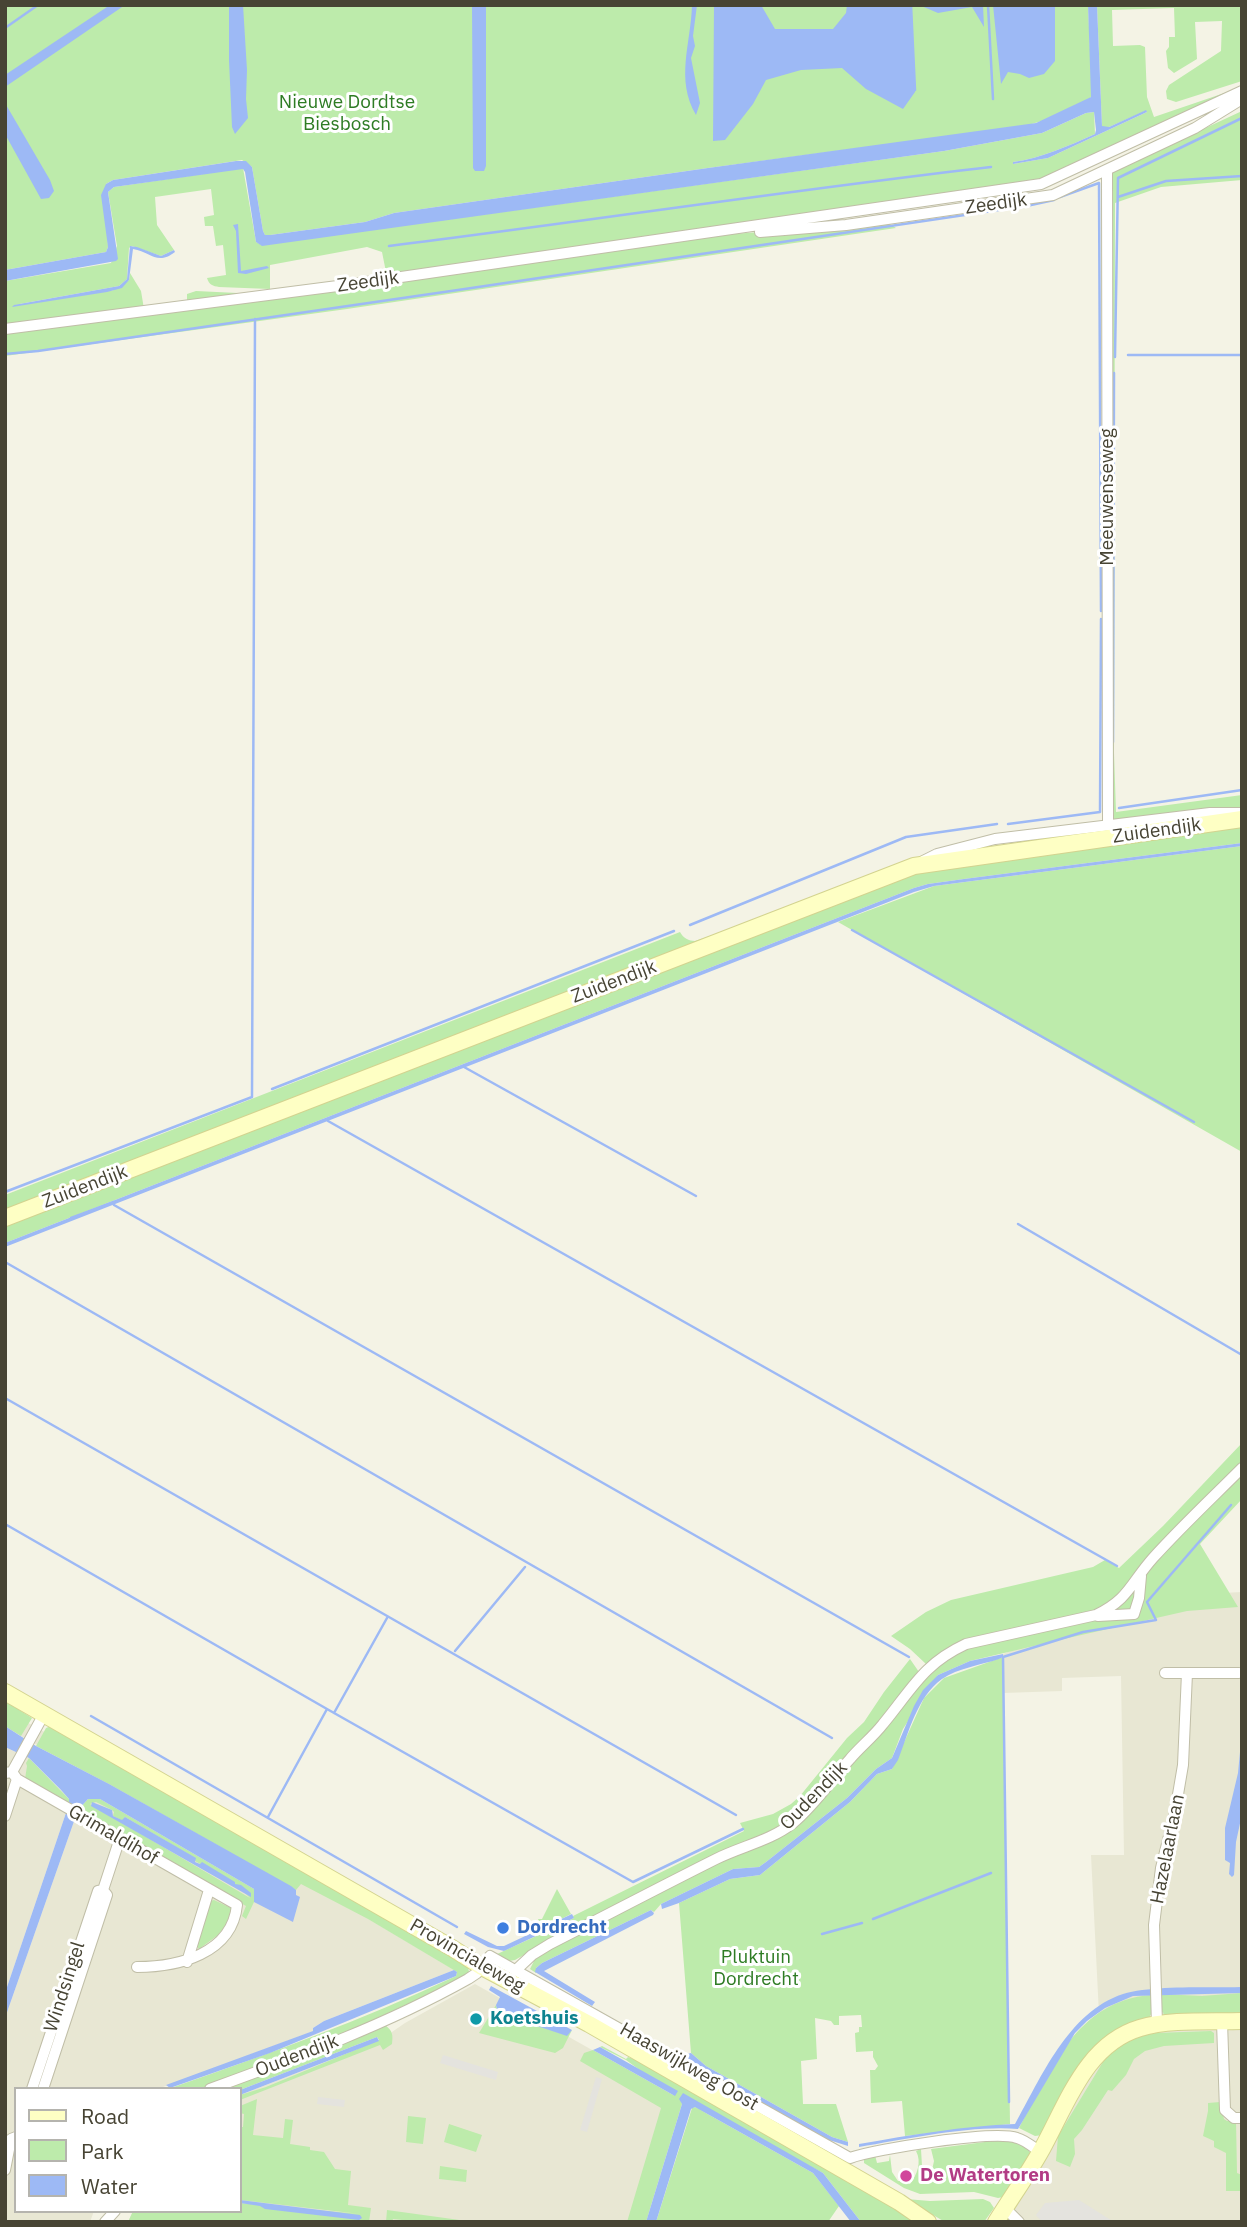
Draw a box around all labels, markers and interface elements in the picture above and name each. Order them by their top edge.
park label: Nieuwe Dordtse Biesbosch [279,92,415,136]
street label: Zeedijk [964,188,1028,220]
street label: Zeedijk [336,266,400,298]
street label: Meeuwenseweg [1097,428,1119,566]
street label: Zuidendijk [1111,814,1203,848]
street label: Zuidendijk [568,955,660,1009]
street label: Zuidendijk [39,1160,131,1214]
street label: Oudendijk [776,1757,852,1835]
street label: Hazelaarlaan [1146,1792,1190,1906]
street label: Grimaldihof [64,1800,162,1870]
street label: Provincialeweg [406,1914,528,1998]
place label: Dordrecht [517,1917,607,1939]
marker: Dordrecht [495,1920,511,1936]
street label: Windsingel [40,1939,90,2035]
park label: Pluktuin Dordrecht [713,1947,799,1991]
place label: Koetshuis [490,2008,579,2030]
marker: Koetshuis [468,2011,484,2027]
street label: Haaswijkweg Oost [616,2018,762,2116]
street label: Oudendijk [252,2030,342,2082]
legend [14,2087,242,2213]
text: Road [81,2102,129,2130]
text: Park [81,2137,124,2165]
place label: De Watertoren [920,2165,1050,2187]
marker: De Watertoren [898,2168,914,2184]
text: Water [81,2172,137,2200]

